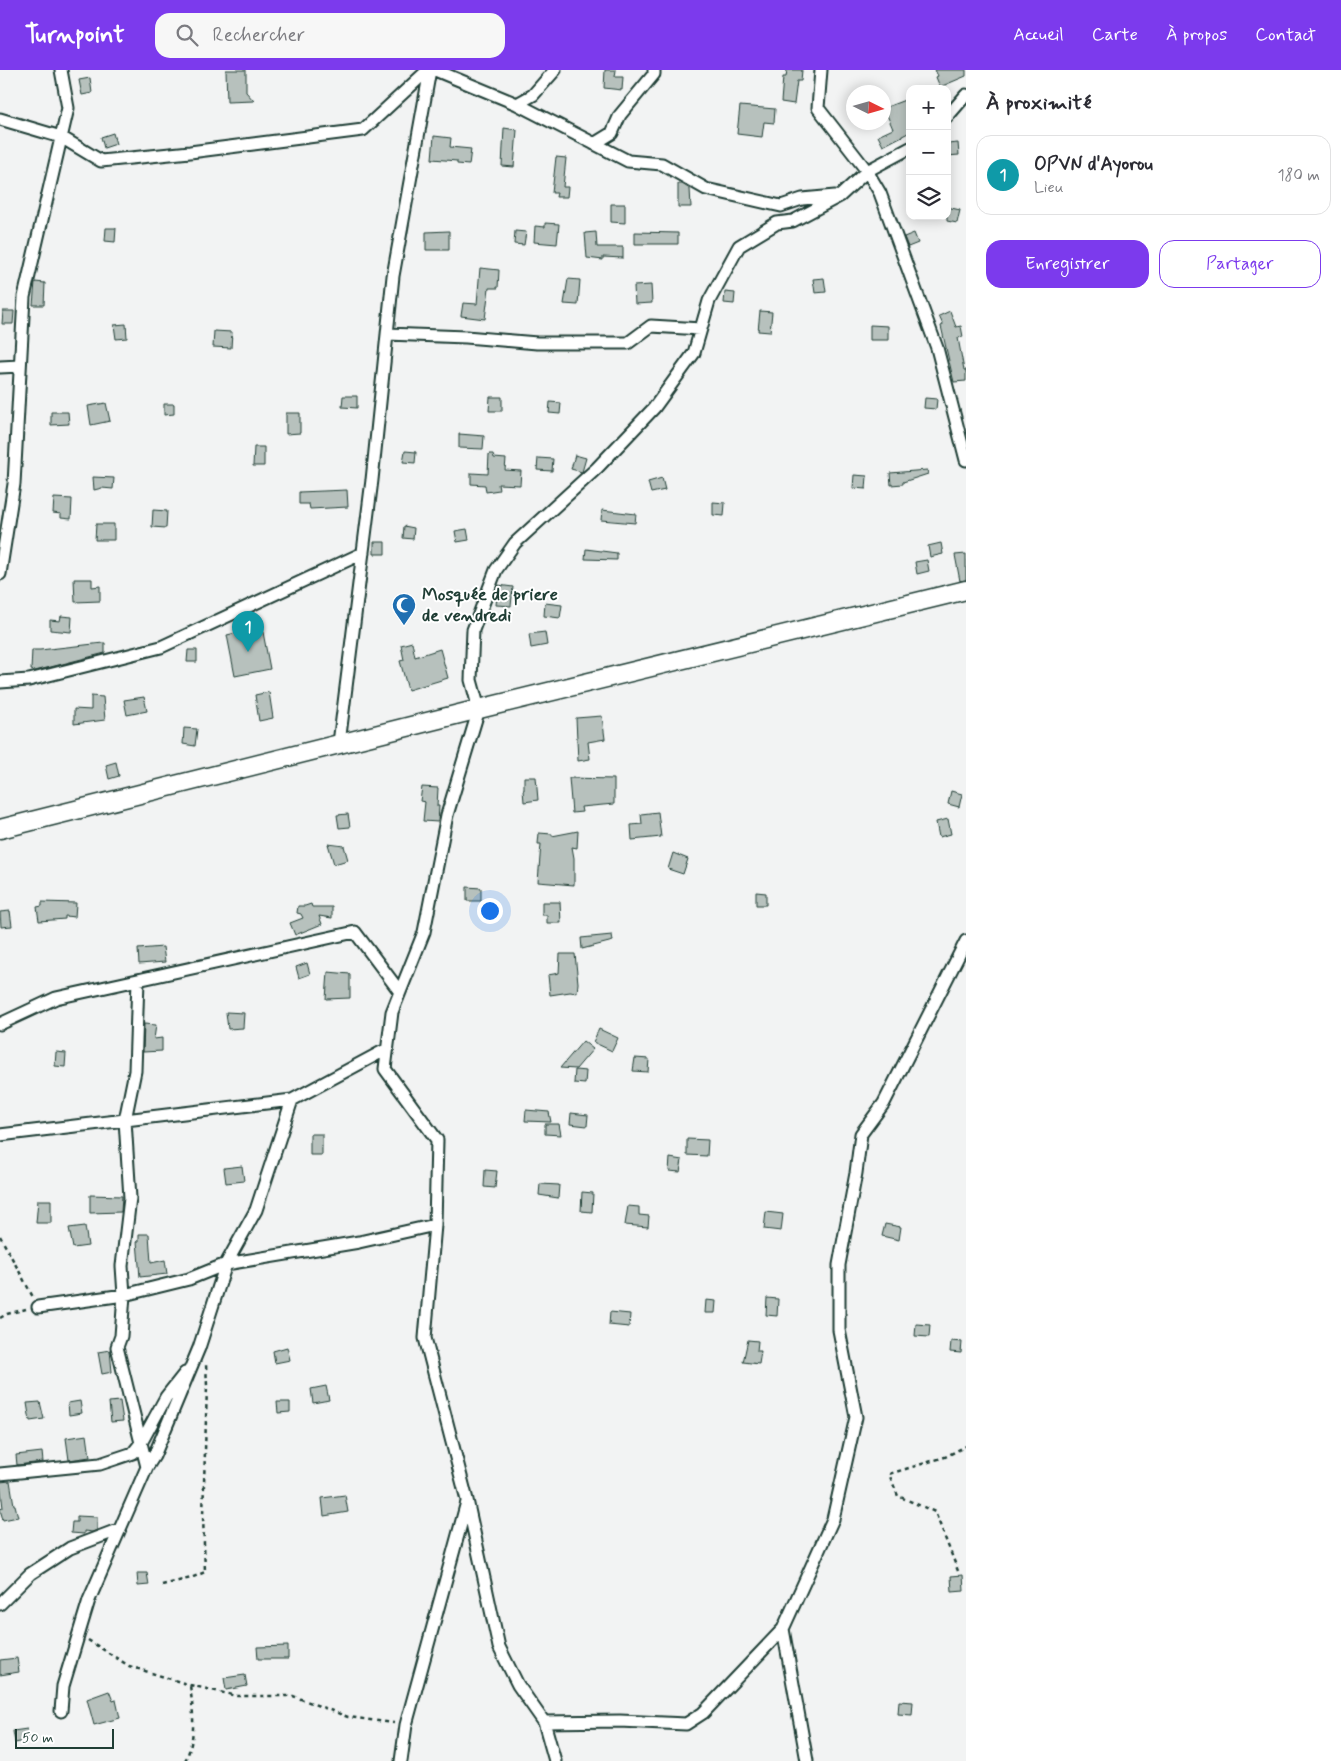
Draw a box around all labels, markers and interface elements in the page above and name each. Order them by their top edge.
search box [155,13,505,58]
text: Turnpoint [25,20,125,51]
icon: search [173,21,201,49]
text: Rechercher [213,23,305,48]
text: Accueil [1013,23,1064,47]
text: Carte [1092,23,1138,47]
text: À propos [1166,23,1227,47]
text: Contact [1255,23,1316,47]
north arrow [846,85,891,130]
map controls [906,85,951,220]
button: + [906,85,951,130]
text: À proximité [986,89,1092,117]
button: − [906,130,951,175]
text: OPVN d'Ayorou [1034,152,1153,177]
text: 1 [999,165,1007,186]
text: 180 m [1277,165,1320,186]
button: layers [906,175,951,220]
text: Lieu [1034,177,1064,198]
button: Enregistrer [986,240,1149,288]
button: Partager [1159,240,1321,288]
place label: Mosquée de priere de vendredi [422,583,558,628]
mosque icon: Mosquée de priere de vendredi [391,592,417,626]
pin: 1 [232,611,264,652]
your location [477,898,503,924]
scale bar [15,1726,114,1749]
text: 50 m [22,1729,53,1747]

